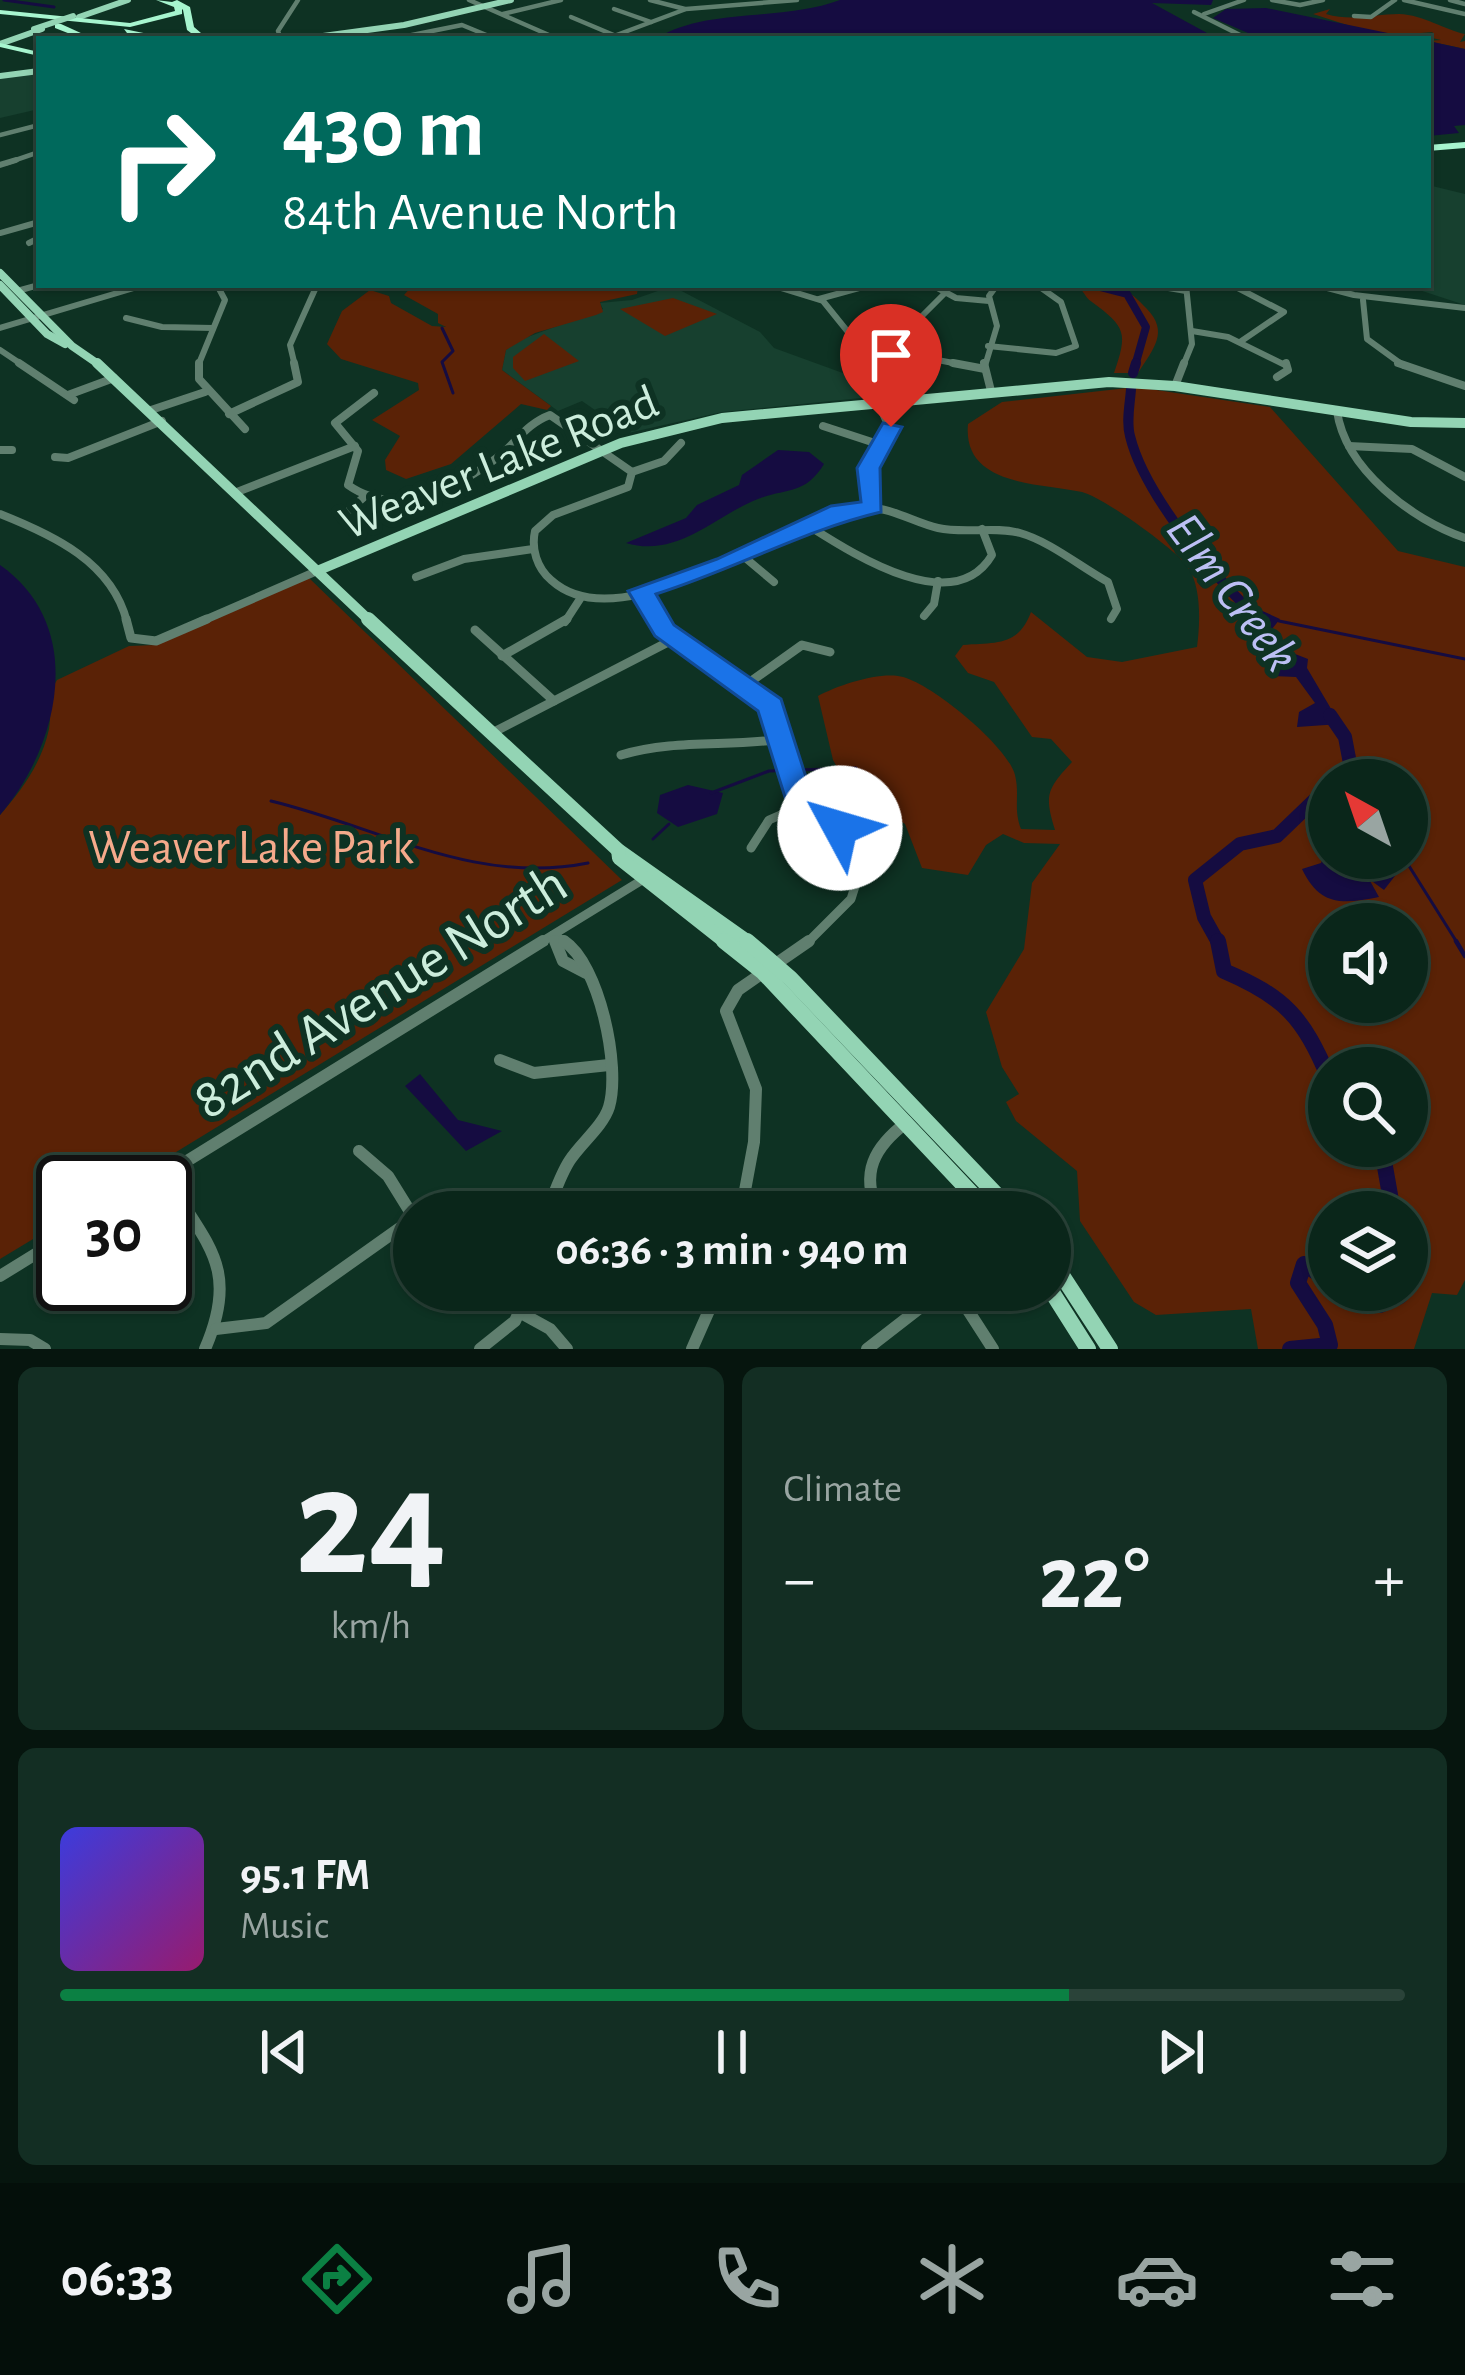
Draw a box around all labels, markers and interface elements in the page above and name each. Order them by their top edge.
icon: right [84,84,240,240]
text: 430 m [282,88,485,172]
text: 84th Avenue North [282,186,679,240]
pin [840,304,942,427]
icon: arrive [858,322,924,388]
street label: Weaver Lake Road [333,378,665,549]
water label: Elm Creek [1157,504,1307,681]
north arrow [1308,759,1428,879]
map controls [1308,759,1428,1311]
position arrow [777,765,903,891]
park label: Weaver Lake Park [88,825,414,873]
street label: 82nd Avenue North [184,854,577,1130]
button: sound [1308,903,1428,1023]
button: search [1308,1047,1428,1167]
speed limit sign: 30 [36,1155,192,1311]
button: layers [1308,1191,1428,1311]
text: 06:36 · 3 min · 940 m [555,1228,909,1273]
text: 24 [295,1447,447,1603]
text: Climate [784,1470,902,1509]
text: 22° [1039,1535,1150,1625]
text: − [784,1547,815,1613]
text: + [1373,1547,1405,1613]
text: km/h [331,1607,411,1646]
text: 95.1 FM [240,1853,370,1898]
text: Music [240,1907,329,1946]
icon: previous [251,2019,317,2085]
icon: pause [699,2019,765,2085]
icon: next [1148,2019,1214,2085]
icon: directions [295,2237,379,2321]
icon: music [500,2237,584,2321]
icon: phone [705,2237,789,2321]
icon: climate [910,2237,994,2321]
icon: car [1115,2237,1199,2321]
icon: filters [1320,2237,1404,2321]
text: 06:33 [61,2252,174,2306]

